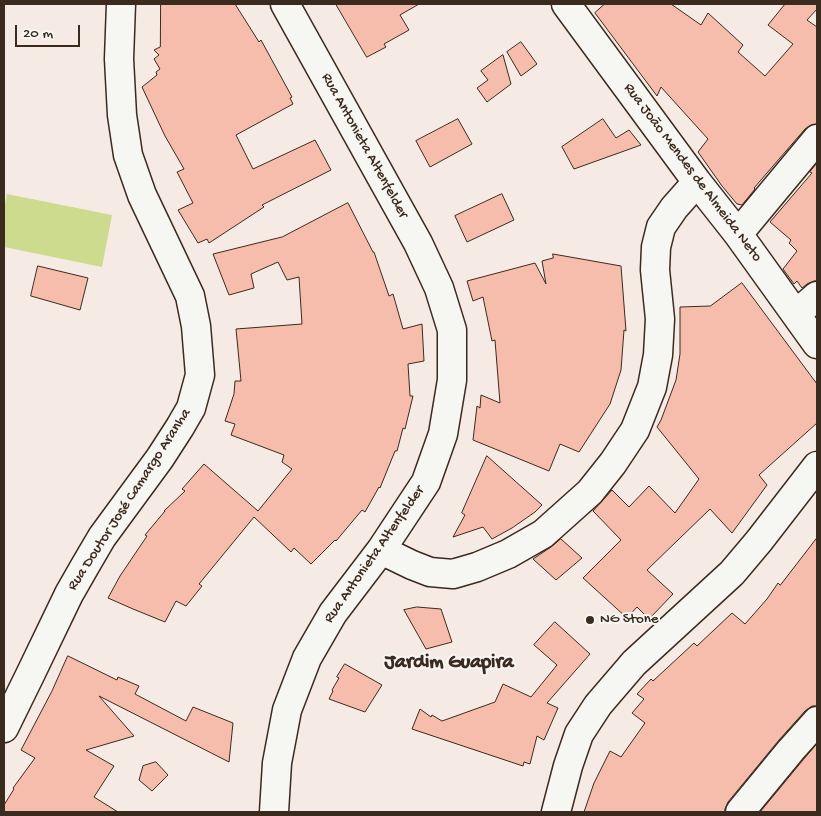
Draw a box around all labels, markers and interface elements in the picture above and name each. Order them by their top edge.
scale bar [18,15,82,47]
text: 20 m [23,25,53,43]
street label: Rua Antonieta Altenfelder [317,70,411,222]
street label: Rua João Mendes de Almeida Neto [619,80,765,266]
street label: Rua Doutor José Camargo Aranha [64,406,196,594]
street label: Rua Antonieta Altenfelder [321,483,429,627]
place label: NG Stone [600,611,659,629]
marker: NG Stone [584,614,596,626]
district label: Jardim Guapira [384,652,514,676]

